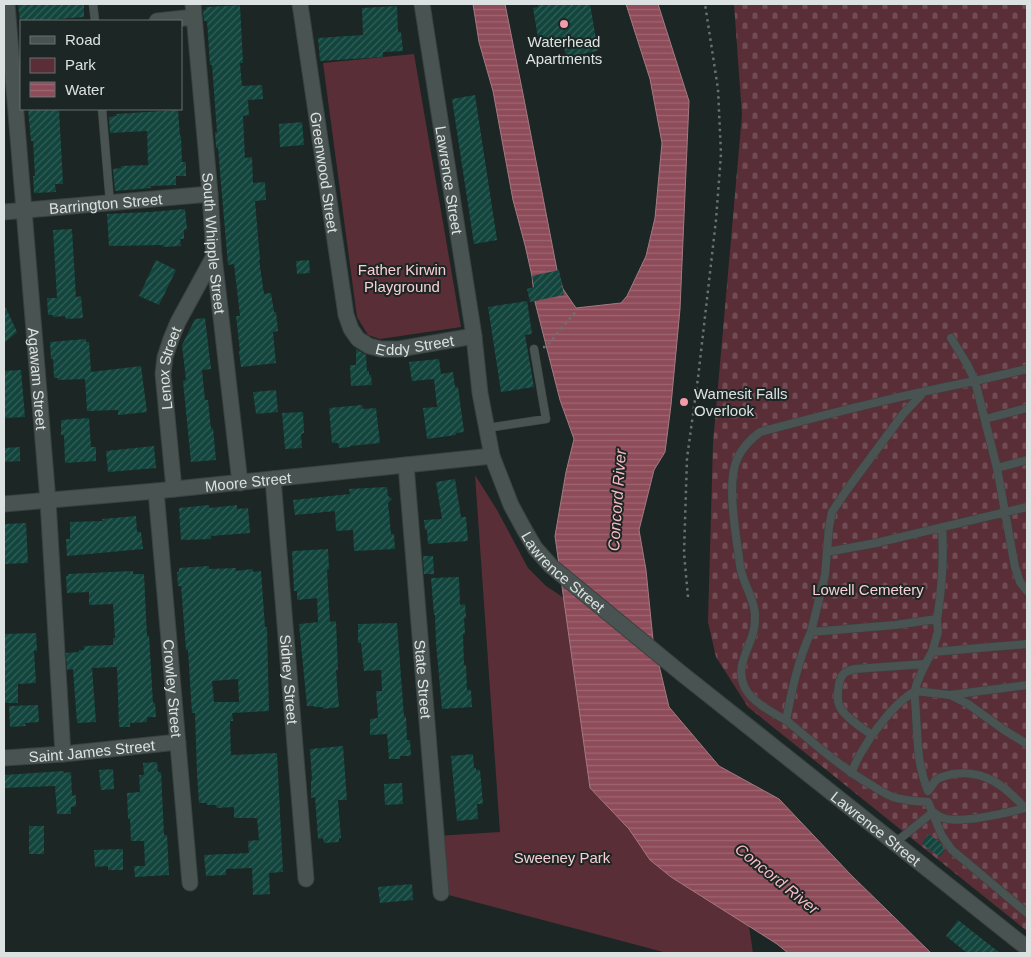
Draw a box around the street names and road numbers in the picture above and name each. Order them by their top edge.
street label: Greenwood Street [308,111,342,234]
street label: Lawrence Street [433,125,467,236]
street label: South Whipple Street [200,172,229,315]
street label: Barrington Street [48,190,164,217]
street label: Lenox Street [154,323,184,411]
street label: Agawam Street [25,327,51,431]
street label: Eddy Street [374,331,456,358]
street label: Moore Street [204,468,293,494]
street label: Lawrence Street [519,528,609,616]
street label: Sidney Street [277,634,302,726]
street label: Crowley Street [160,638,186,739]
street label: State Street [412,639,435,720]
street label: Saint James Street [28,736,156,765]
street label: Lawrence Street [828,787,925,869]

